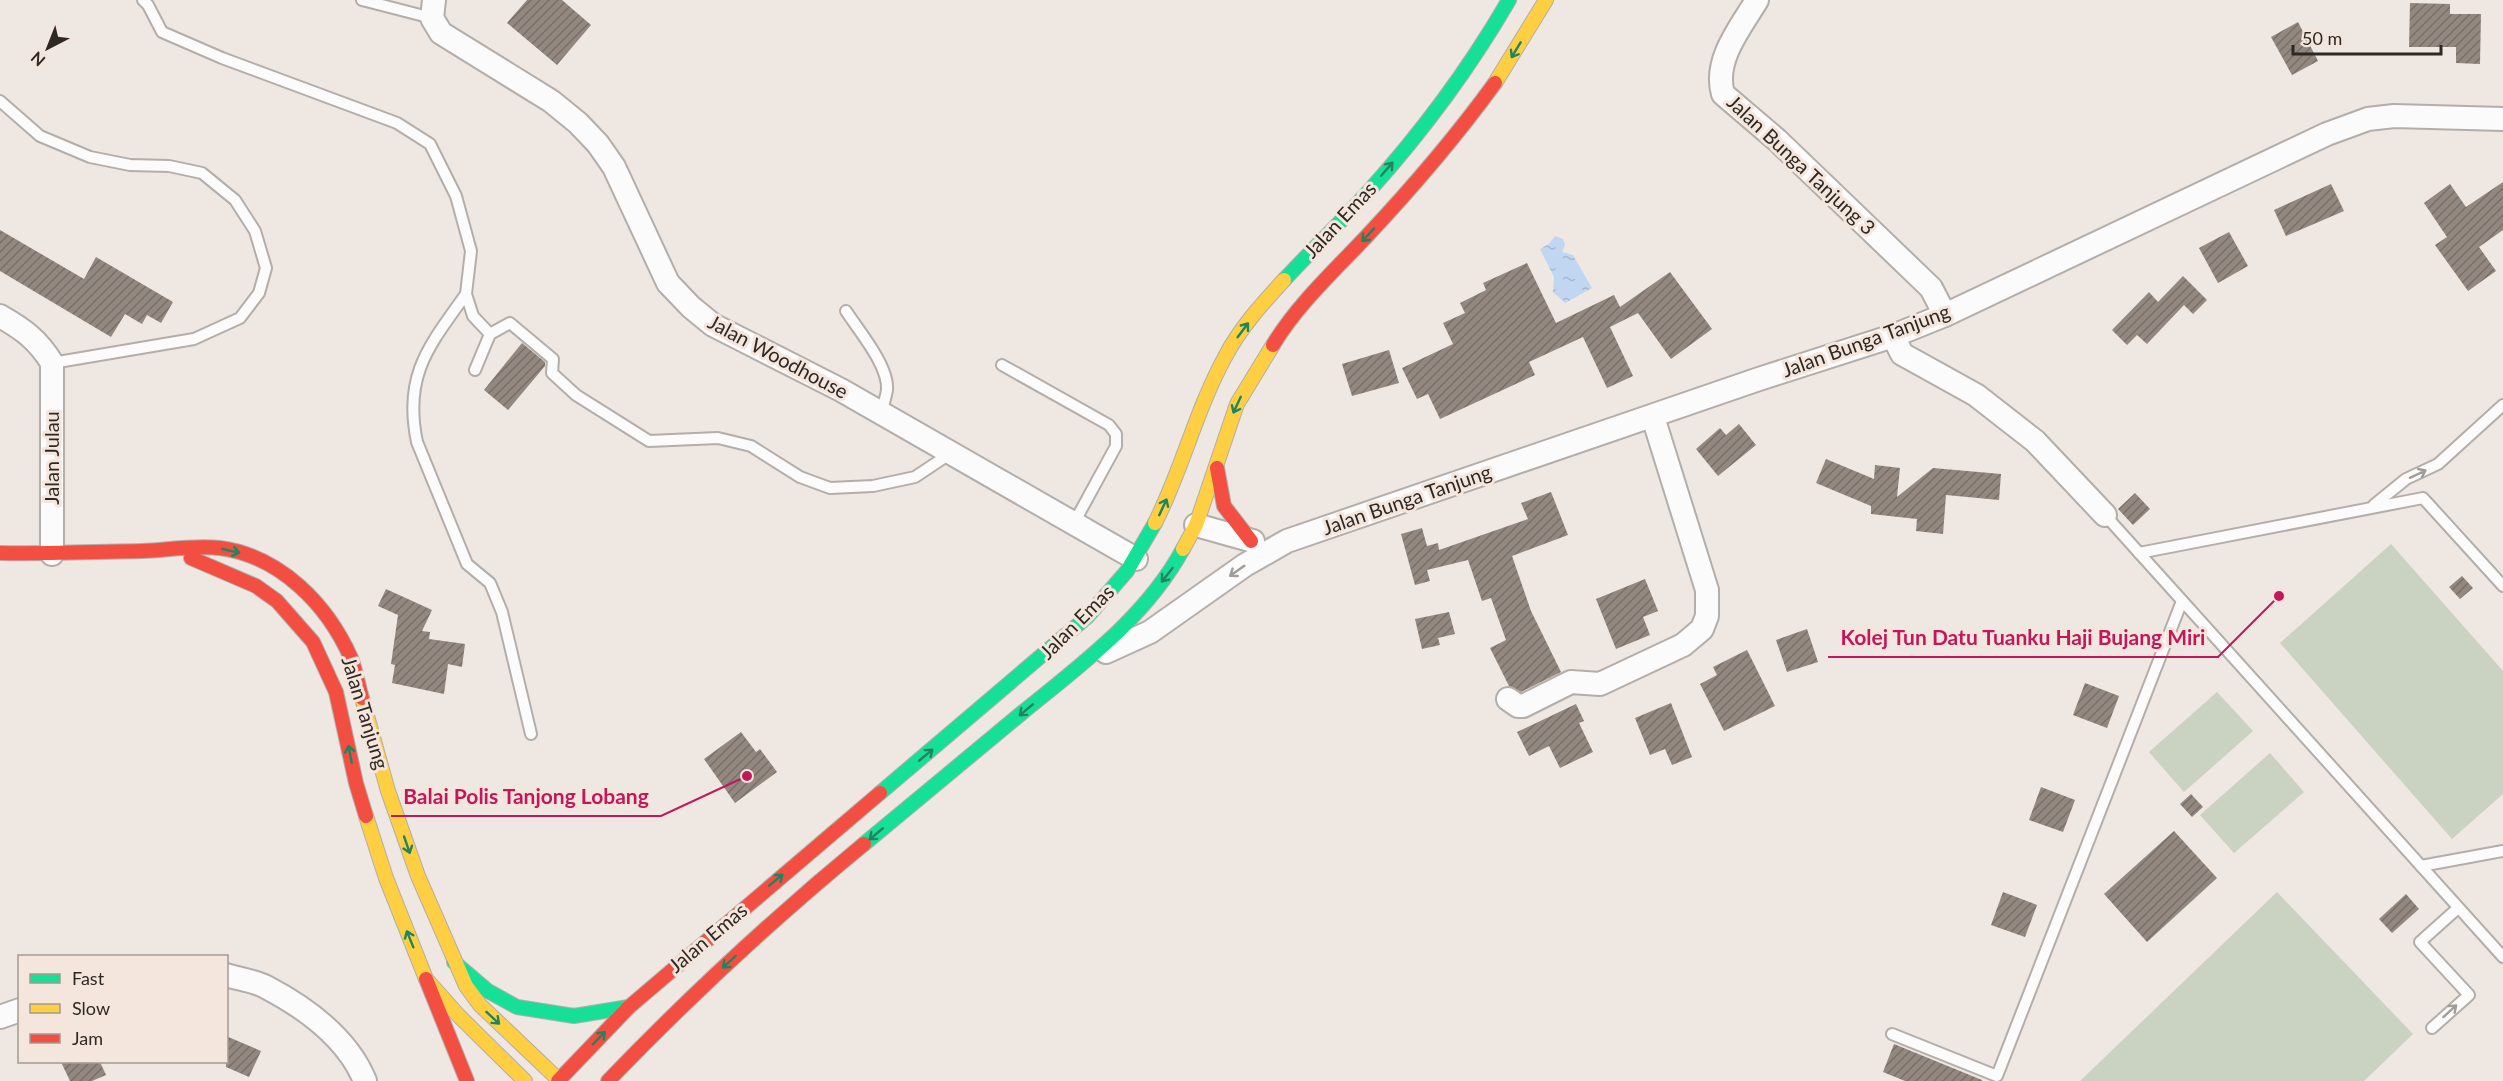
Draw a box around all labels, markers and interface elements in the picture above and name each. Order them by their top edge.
north arrow [18,18,78,78]
scale bar [2293,18,2442,56]
text: 50 m [2302,27,2342,49]
one-way arrow [1510,41,1522,58]
text: N [27,48,49,71]
street label: Jalan Bunga Tanjung 3 [1723,89,1881,239]
one-way arrow [1380,162,1394,177]
street label: Jalan Emas [1298,176,1381,262]
one-way arrow [1362,227,1376,242]
street label: Jalan Bunga Tanjung [1778,299,1953,382]
street label: Jalan Woodhouse [704,309,853,403]
one-way arrow [1236,322,1249,338]
one-way arrow [1231,396,1243,414]
street label: Jalan Julau [39,411,63,505]
street label: Jalan Bunga Tanjung [1319,459,1494,539]
one-way arrow [2409,467,2427,479]
one-way arrow [1157,499,1169,517]
one-way arrow [221,546,240,557]
one-way arrow [1230,565,1246,577]
one-way arrow [1160,567,1173,583]
street label: Jalan Emas [1034,579,1118,663]
callout: Kolej Tun Datu Tuanku Haji Bujang Miri [1828,618,2218,657]
text: Kolej Tun Datu Tuanku Haji Bujang Miri [1841,624,2205,649]
street label: Jalan Tanjung [337,654,394,772]
one-way arrow [1018,703,1034,716]
one-way arrow [344,745,355,765]
one-way arrow [918,748,933,762]
callout: Balai Polis Tanjong Lobang [391,777,661,816]
text: Balai Polis Tanjong Lobang [403,783,649,808]
one-way arrow [869,827,884,841]
one-way arrow [403,835,414,854]
one-way arrow [768,873,783,887]
street label: Jalan Emas [663,897,752,977]
one-way arrow [404,931,415,949]
legend [18,955,228,1063]
one-way arrow [722,955,737,969]
text: Fast [72,967,105,989]
text: Slow [72,997,110,1019]
one-way arrow [2442,1004,2457,1018]
one-way arrow [486,1011,501,1025]
text: Jam [72,1027,103,1049]
one-way arrow [592,1030,607,1045]

